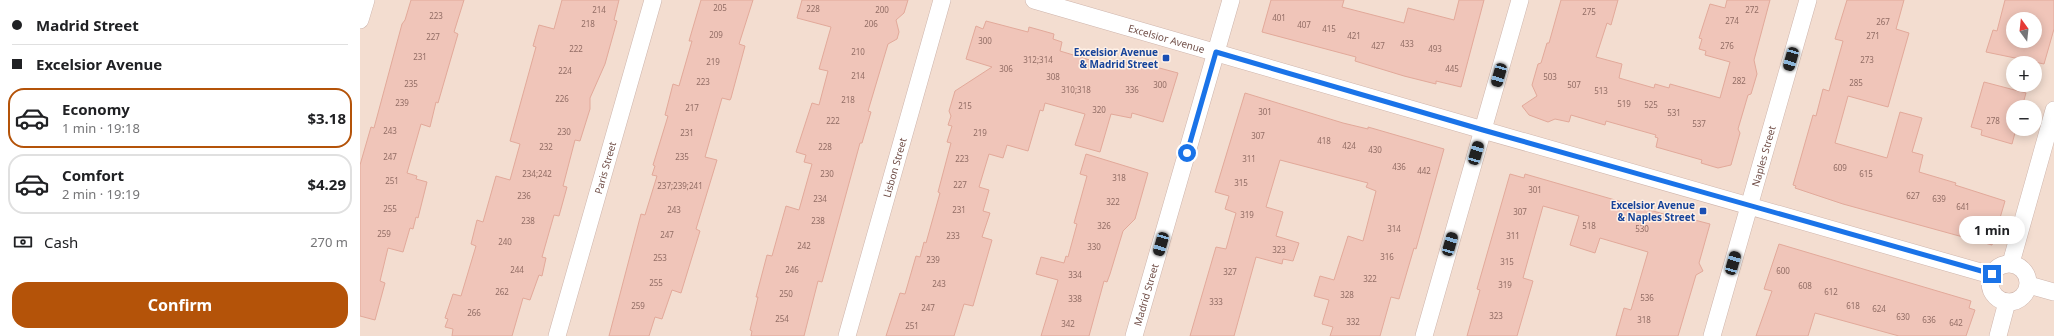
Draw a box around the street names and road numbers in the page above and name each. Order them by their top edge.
street label: Excelsior Avenue [1127,21,1207,56]
street label: Naples Street [1748,124,1779,188]
street label: Lisbon Street [879,136,910,199]
street label: Paris Street [591,140,619,196]
street label: Madrid Street [1130,261,1162,328]

